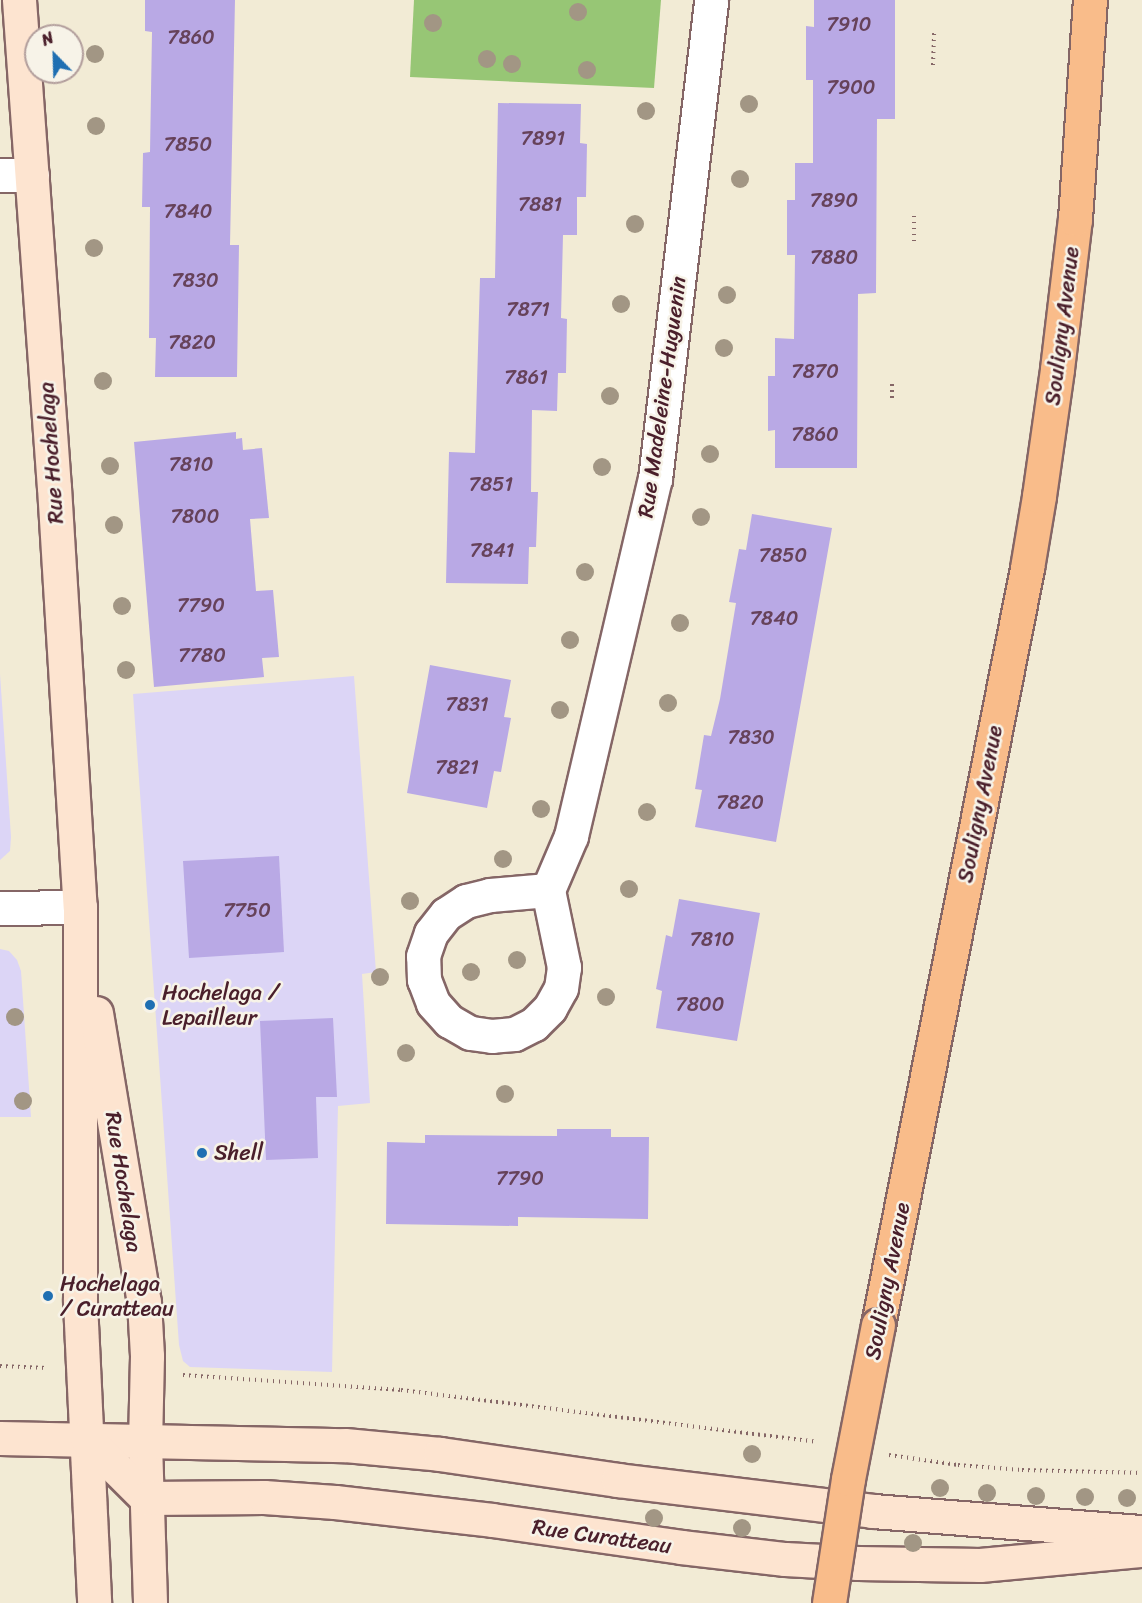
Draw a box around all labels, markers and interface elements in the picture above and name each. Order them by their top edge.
house number: 7910 [827,12,871,36]
text: N [37,23,58,54]
north arrow [24,24,84,84]
house number: 7860 [167,25,215,49]
house number: 7900 [827,75,875,99]
house number: 7891 [521,126,565,150]
house number: 7850 [164,132,212,156]
house number: 7890 [810,188,858,212]
house number: 7881 [518,192,562,216]
house number: 7840 [164,199,212,223]
house number: 7880 [810,245,858,269]
street label: Souligny Avenue [1039,245,1085,407]
house number: 7830 [171,268,219,292]
street label: Rue Madeleine-Huguenin [632,275,692,519]
house number: 7871 [506,297,550,321]
house number: 7820 [168,330,216,354]
house number: 7870 [791,359,839,383]
house number: 7861 [504,365,548,389]
street label: Rue Hochelaga [33,381,69,525]
house number: 7860 [791,422,839,446]
house number: 7810 [169,452,213,476]
house number: 7851 [469,472,513,496]
house number: 7800 [171,504,219,528]
house number: 7841 [470,538,514,562]
house number: 7850 [759,543,807,567]
house number: 7790 [177,593,225,617]
house number: 7840 [750,606,798,630]
house number: 7780 [178,643,226,667]
house number: 7831 [445,692,489,716]
street label: Souligny Avenue [952,723,1008,885]
house number: 7830 [727,725,775,749]
house number: 7821 [435,755,479,779]
house number: 7820 [716,790,764,814]
house number: 7750 [223,898,271,922]
house number: 7810 [690,927,734,951]
place label: Hochelaga / Lepailleur [162,979,279,1030]
house number: 7800 [676,992,724,1016]
marker: Hochelaga / Lepailleur [143,998,157,1012]
street label: Rue Hochelaga [100,1110,148,1254]
place label: Shell [214,1140,263,1166]
marker: Shell [195,1146,209,1160]
house number: 7790 [496,1166,544,1190]
street label: Souligny Avenue [859,1200,915,1362]
place label: Hochelaga / Curatteau [60,1270,174,1322]
marker: Hochelaga / Curatteau [41,1289,55,1303]
street label: Rue Curatteau [531,1513,673,1559]

